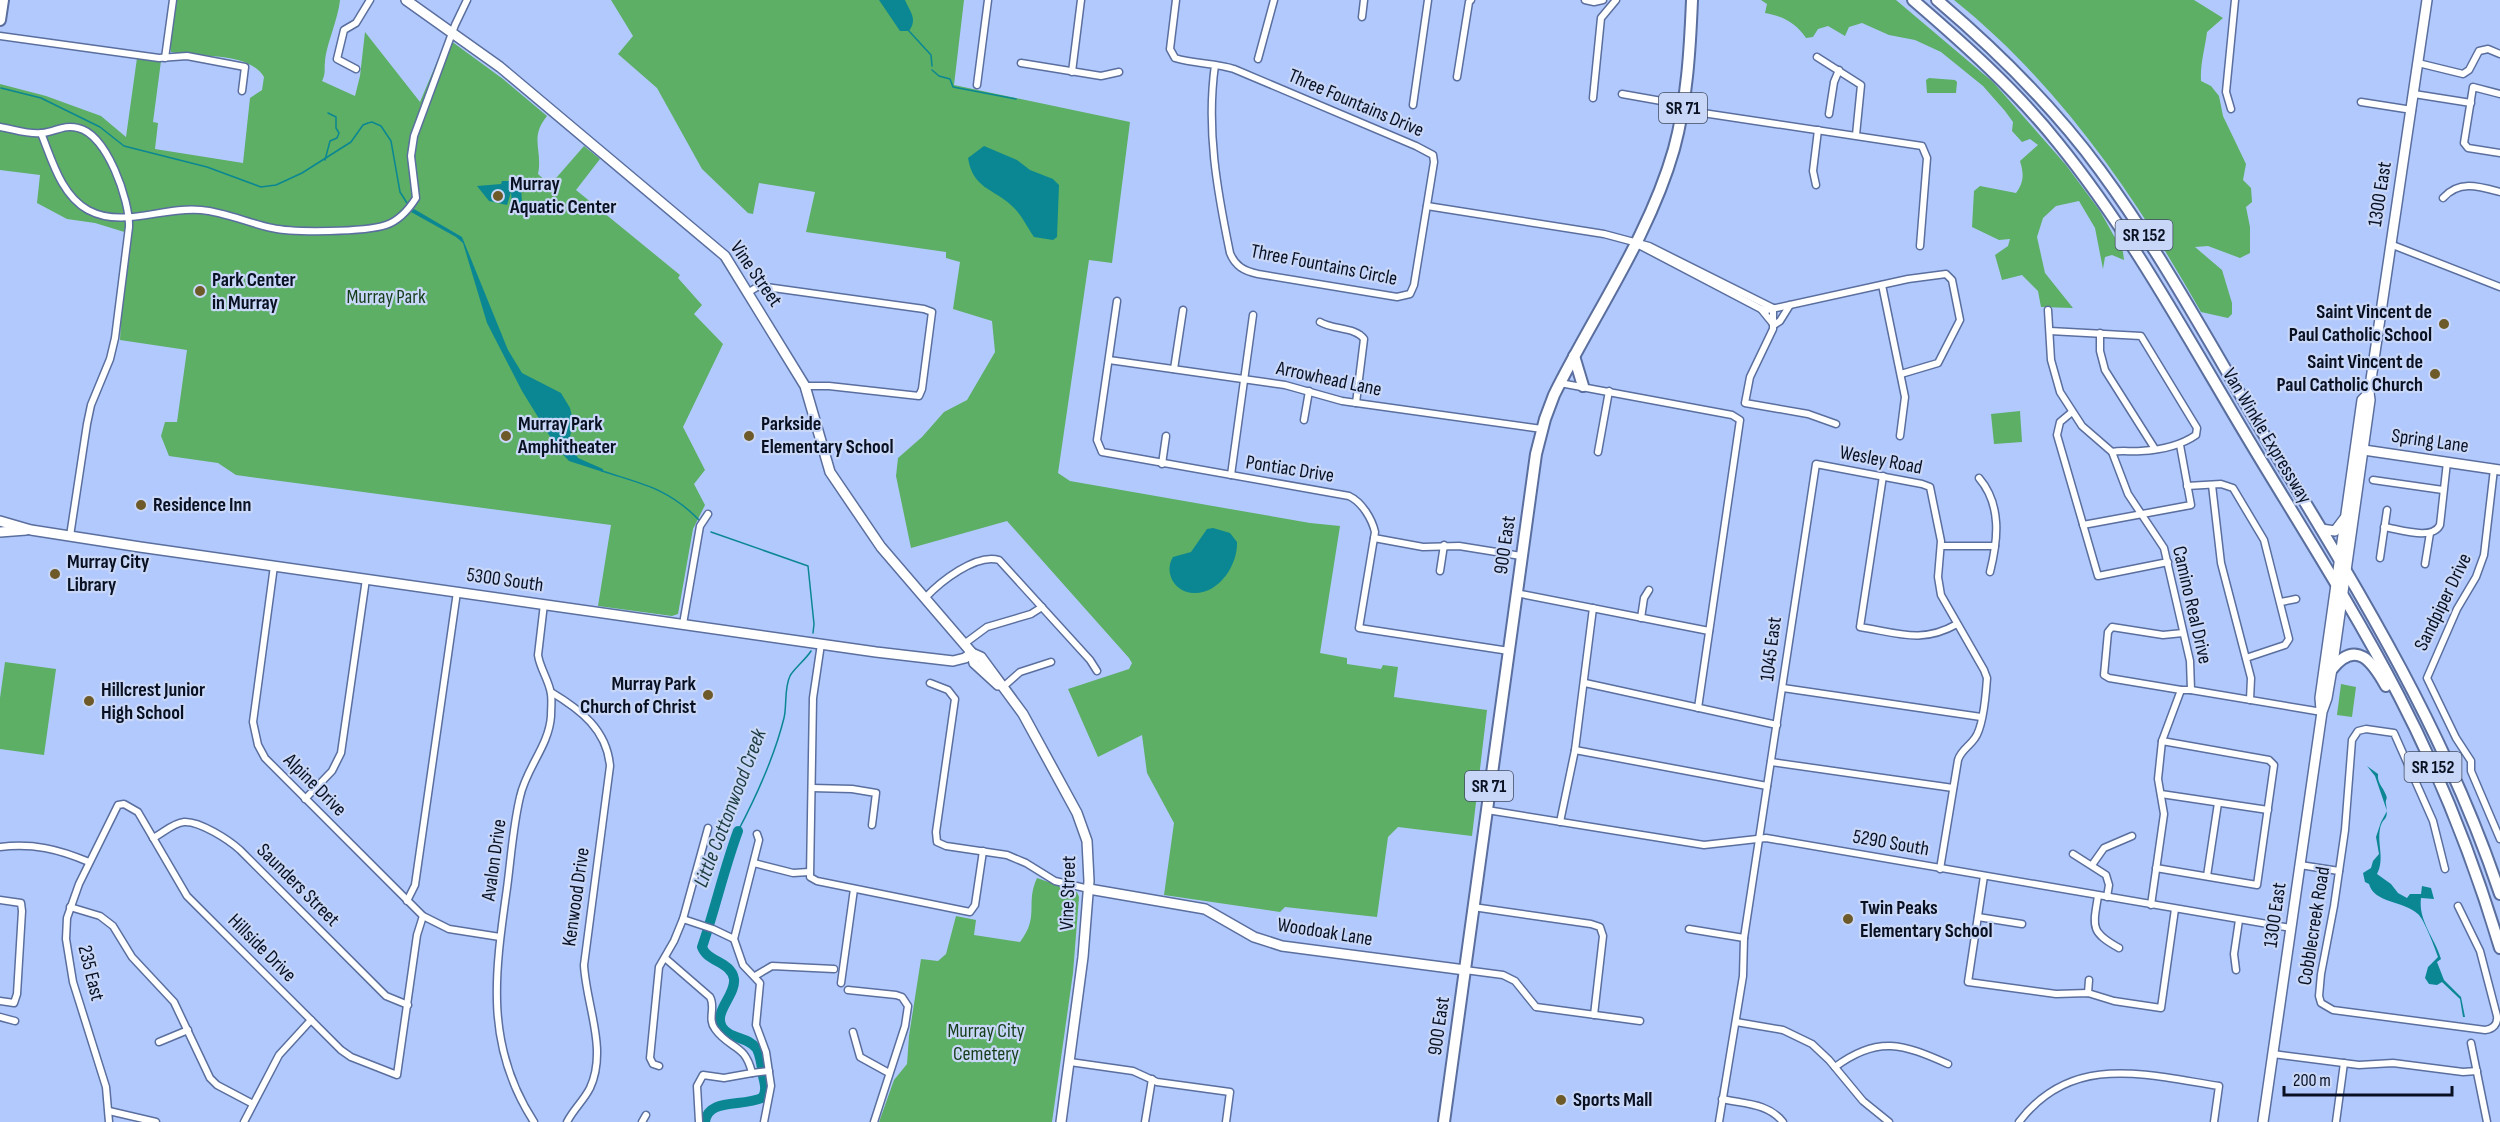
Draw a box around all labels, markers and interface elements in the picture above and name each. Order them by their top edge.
street label: Three Fountains Drive [1285,64,1427,142]
road number: SR 71 [1659,93,1707,123]
street label: 1300 East [2363,160,2397,228]
place label: Murray Aquatic Center [509,172,616,219]
marker: Murray Aquatic Center [491,189,505,203]
road number: SR 152 [2116,220,2172,250]
street label: Vine Street [725,237,787,311]
street label: Three Fountains Circle [1249,239,1399,291]
place label: Park Center in Murray [212,268,296,315]
marker: Park Center in Murray [193,284,207,298]
park label: Murray Park [346,285,426,309]
place label: Saint Vincent de Paul Catholic School [2289,300,2432,347]
marker: Saint Vincent de Paul Catholic School [2437,317,2451,331]
place label: Saint Vincent de Paul Catholic Church [2276,350,2423,397]
street label: Arrowhead Lane [1273,356,1384,402]
street label: Van Winkle Expressway [2217,364,2317,508]
marker: Saint Vincent de Paul Catholic Church [2428,367,2442,381]
place label: Murray Park Amphitheater [517,412,616,459]
place label: Parkside Elementary School [761,412,894,459]
street label: Spring Lane [2390,424,2470,458]
marker: Murray Park Amphitheater [499,429,513,443]
marker: Parkside Elementary School [742,429,756,443]
street label: Wesley Road [1838,440,1924,480]
street label: Pontiac Drive [1244,450,1336,488]
place label: Residence Inn [153,493,251,517]
marker: Residence Inn [134,498,148,512]
street label: 900 East [1489,514,1521,576]
street label: Camino Real Drive [2167,544,2217,666]
street label: Sandpiper Drive [2409,549,2477,655]
place label: Murray City Library [67,550,150,597]
street label: 5300 South [465,563,545,597]
marker: Murray City Library [48,567,62,581]
street label: 1045 East [1755,616,1787,682]
place label: Murray Park Church of Christ [580,672,697,719]
place label: Hillcrest Junior High School [101,678,205,725]
marker: Murray Park Church of Christ [701,688,715,702]
marker: Hillcrest Junior High School [82,694,96,708]
water label: Little Cottonwood Creek [688,724,772,891]
street label: Alpine Drive [278,748,352,822]
road number: SR 152 [2404,752,2462,782]
road number: SR 71 [1465,771,1513,801]
street label: Avalon Drive [476,818,512,903]
street label: 5290 South [1851,824,1931,862]
street label: Saunders Street [251,838,345,932]
street label: Kenwood Drive [557,846,595,948]
street label: Vine Street [1055,855,1081,931]
street label: Cobblecreek Road [2293,865,2335,987]
street label: 1300 East [2259,881,2291,949]
place label: Twin Peaks Elementary School [1860,896,1993,943]
street label: Hillside Drive [223,909,301,987]
marker: Twin Peaks Elementary School [1841,912,1855,926]
street label: Woodoak Lane [1276,913,1374,951]
street label: 235 East [72,943,110,1003]
street label: 900 East [1423,995,1455,1057]
park label: Murray City Cemetery [947,1019,1025,1066]
scale bar [2284,1059,2452,1097]
text: 200 m [2293,1070,2331,1091]
place label: Sports Mall [1573,1088,1652,1112]
marker: Sports Mall [1554,1093,1568,1107]

